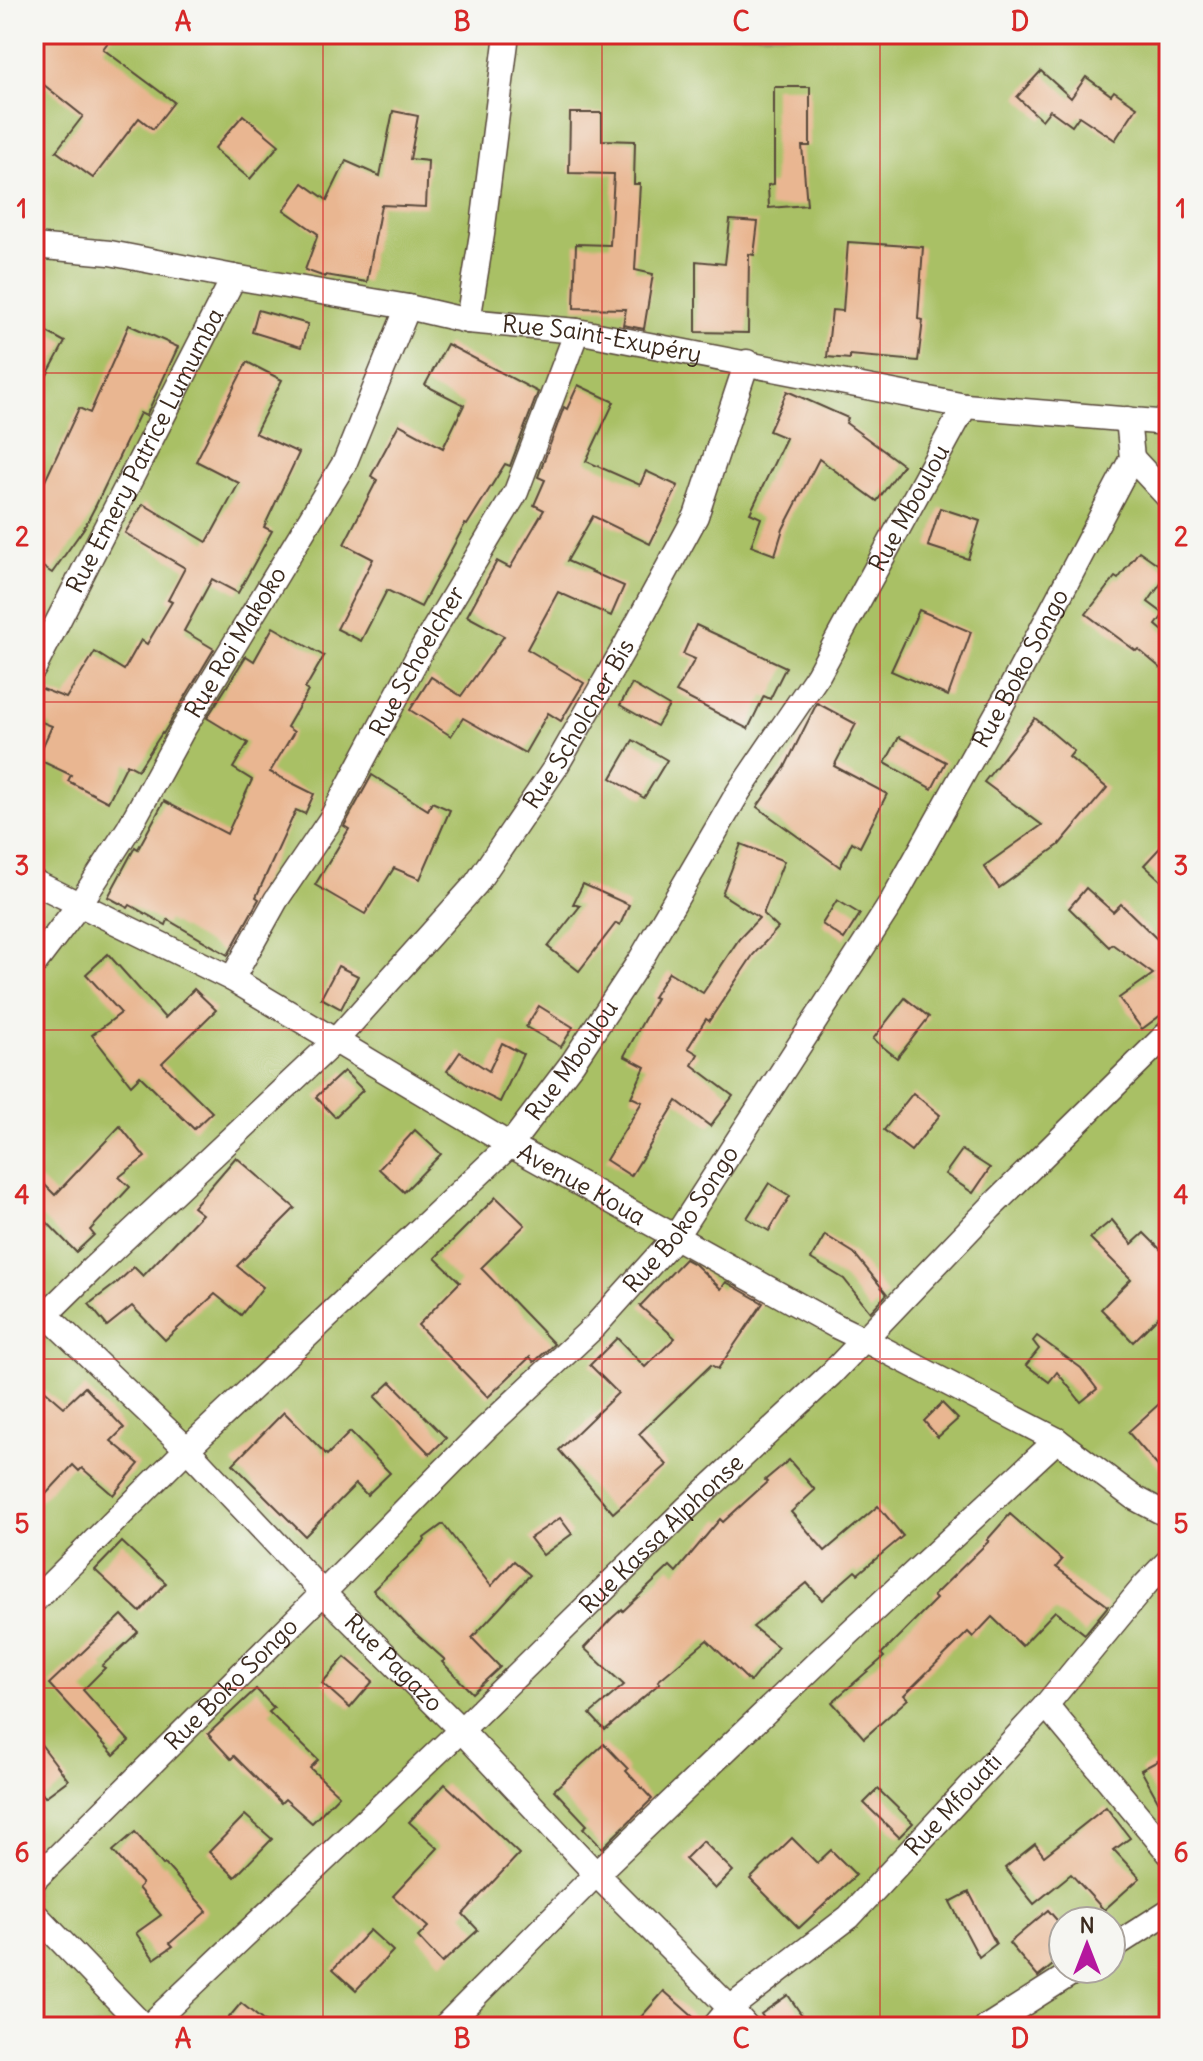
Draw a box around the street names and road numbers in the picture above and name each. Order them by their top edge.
street label: Rue Emery Patrice Lumumba [59,303,230,598]
street label: Rue Saint-Exupéry [501,308,704,369]
street label: Rue Mboulou [861,439,955,576]
street label: Rue Roi Makoko [177,561,292,723]
street label: Rue Schoelcher [362,580,470,741]
street label: Rue Boko Songo [965,583,1074,753]
street label: Rue Scholcher Bis [516,633,640,814]
street label: Rue Mboulou [518,994,624,1126]
street label: Avenue Koua [513,1136,651,1231]
street label: Rue Boko Songo [616,1140,744,1299]
street label: Rue Kassa Alphonse [573,1447,749,1619]
street label: Rue Pagazo [339,1607,450,1718]
street label: Rue Boko Songo [158,1611,304,1756]
street label: Rue Mfouati [898,1746,1008,1862]

